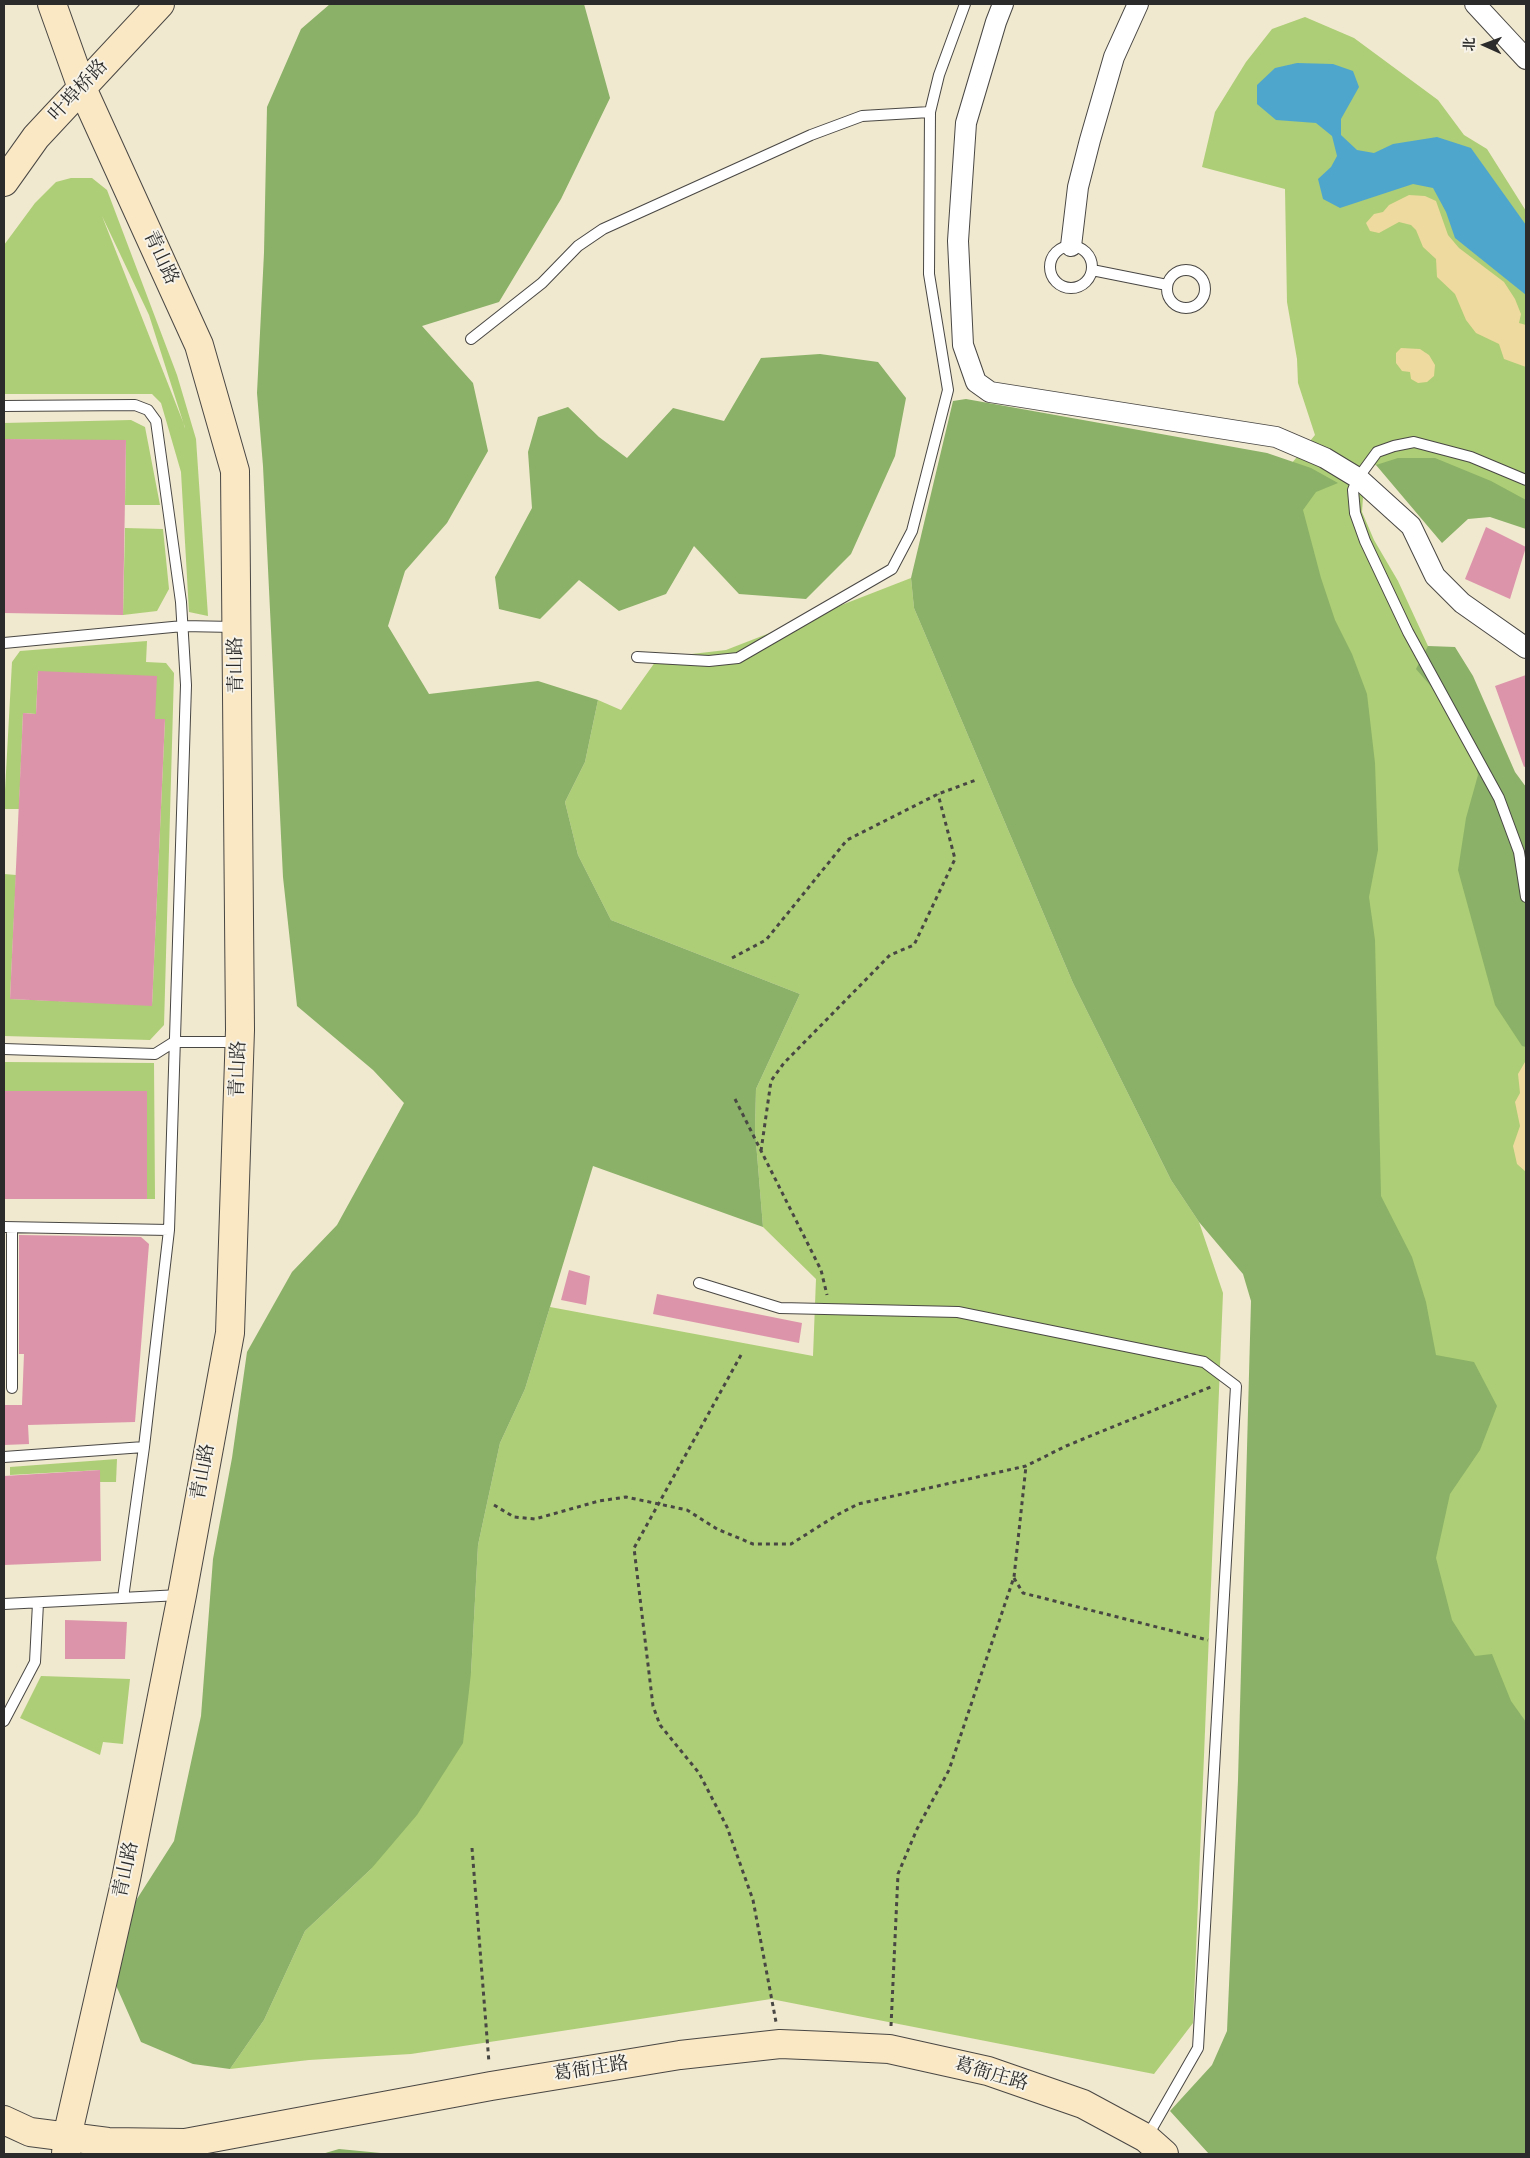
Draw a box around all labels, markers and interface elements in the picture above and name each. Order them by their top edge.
north arrow [1460,20,1510,70]
text: 北 [1460,37,1479,52]
street label: 叶埠桥路 [45,55,113,127]
street label: 青山路 [138,227,182,289]
street label: 青山路 [225,636,249,694]
street label: 青山路 [227,1040,251,1098]
street label: 青山路 [188,1442,220,1502]
street label: 青山路 [110,1840,144,1900]
street label: 葛衙庄路 [552,2053,630,2087]
street label: 葛衙庄路 [951,2054,1031,2096]

